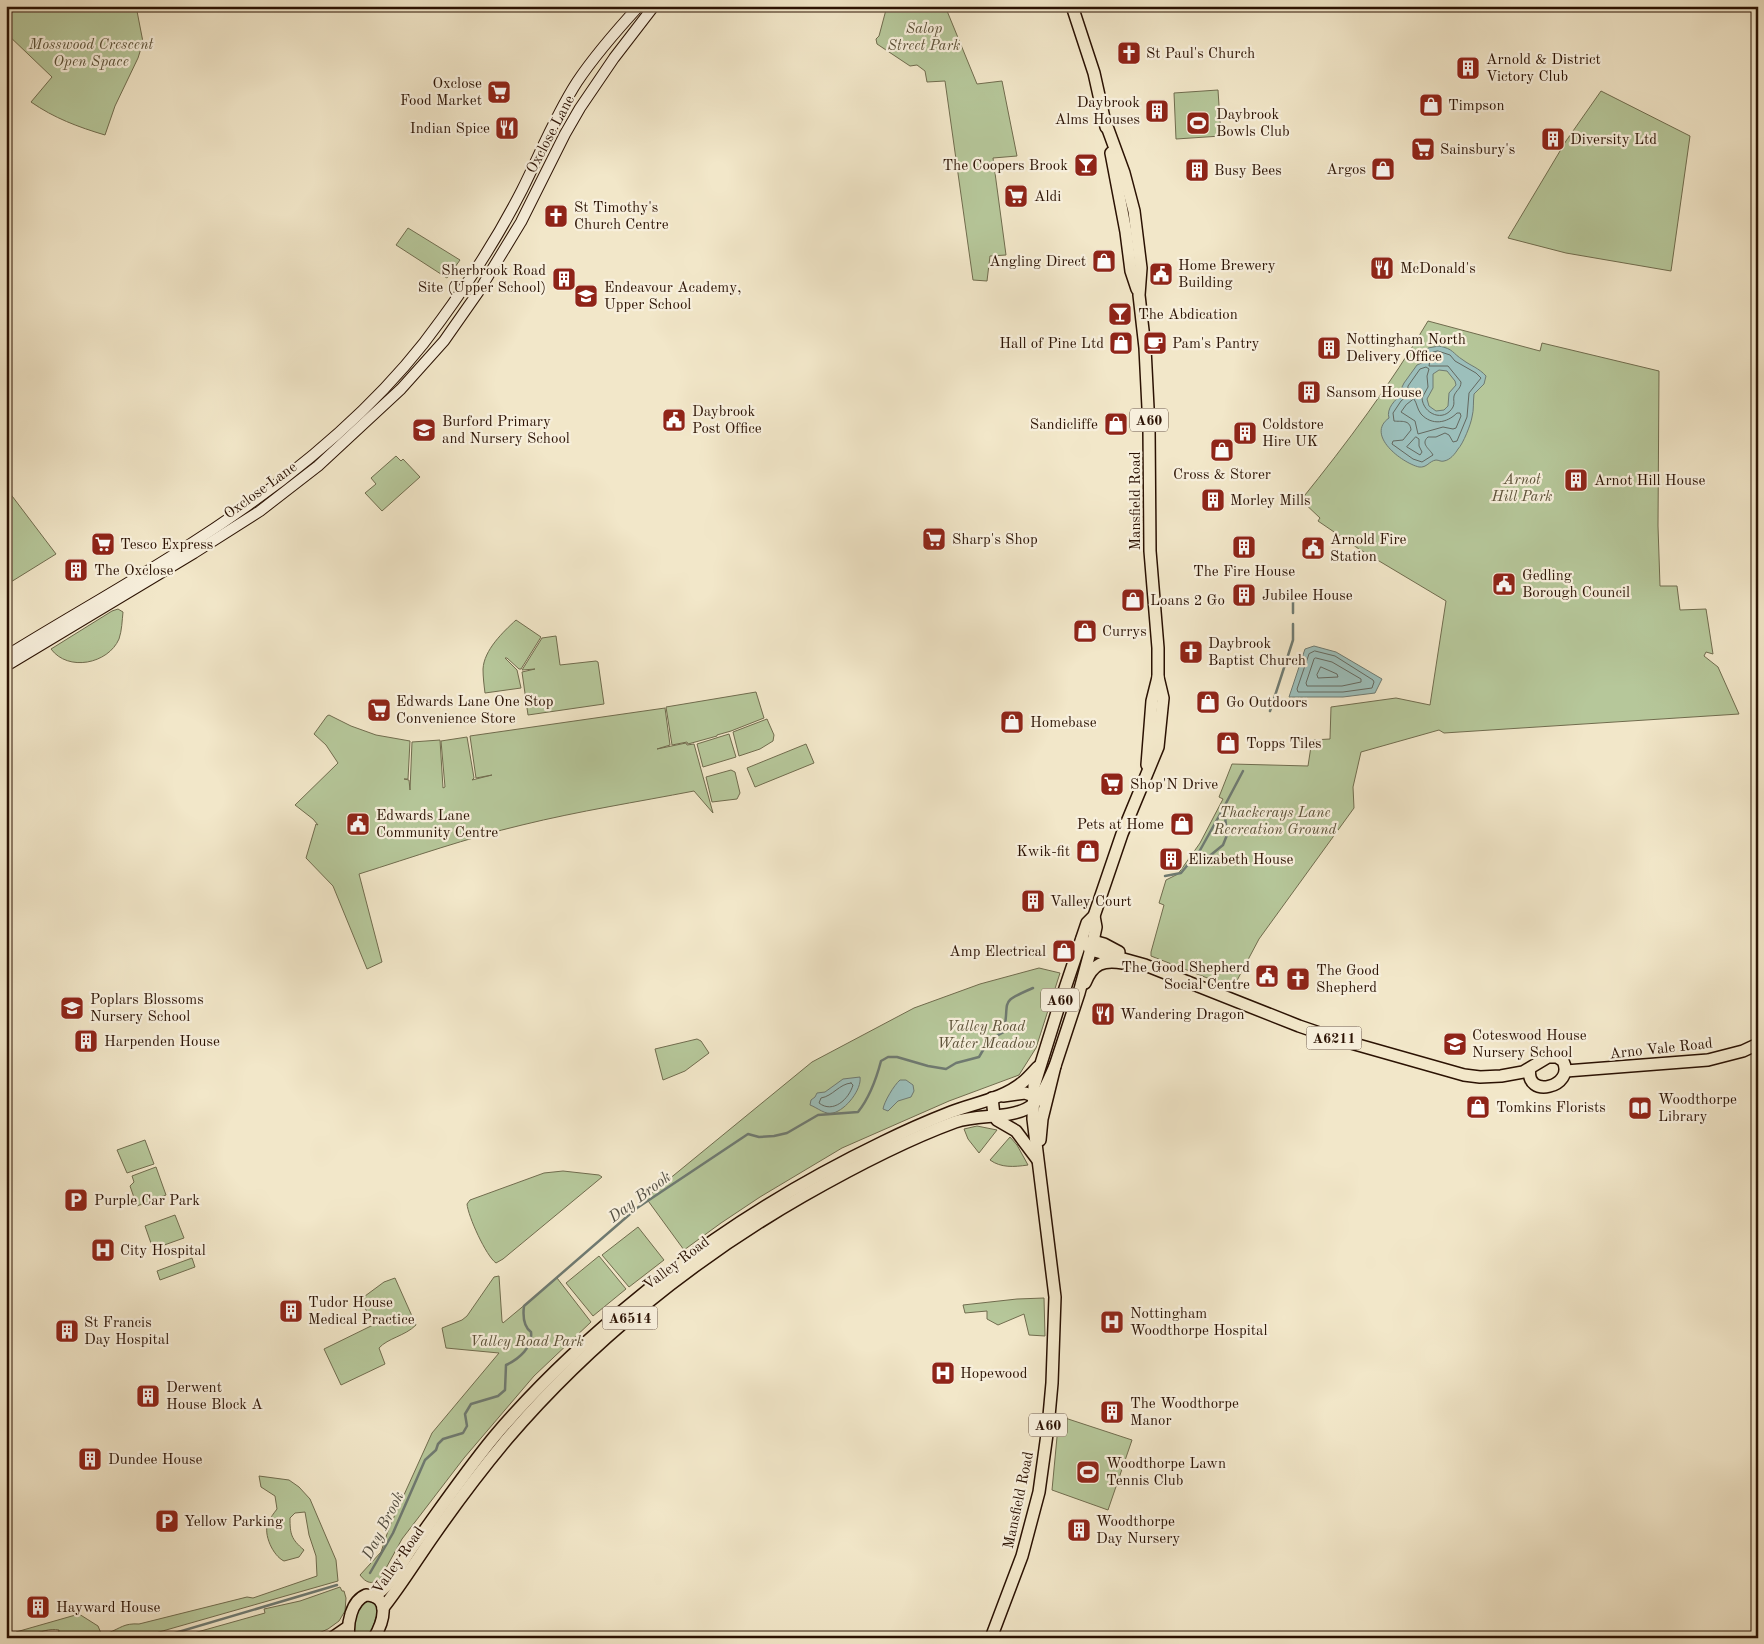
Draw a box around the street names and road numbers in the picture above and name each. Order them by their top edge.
street label: Oxclose Lane [525,93,578,176]
road number: A60 [1130,408,1168,432]
street label: Mansfield Road [1129,451,1144,550]
street label: Oxclose Lane [222,460,300,523]
road number: A60 [1041,988,1079,1012]
road number: A6211 [1306,1026,1362,1050]
street label: Arno Vale Road [1609,1037,1714,1062]
street label: Valley Road [641,1235,713,1294]
road number: A6514 [602,1306,658,1330]
road number: A60 [1029,1414,1067,1436]
street label: Mansfield Road [1002,1450,1037,1550]
street label: Valley Road [371,1524,428,1597]

